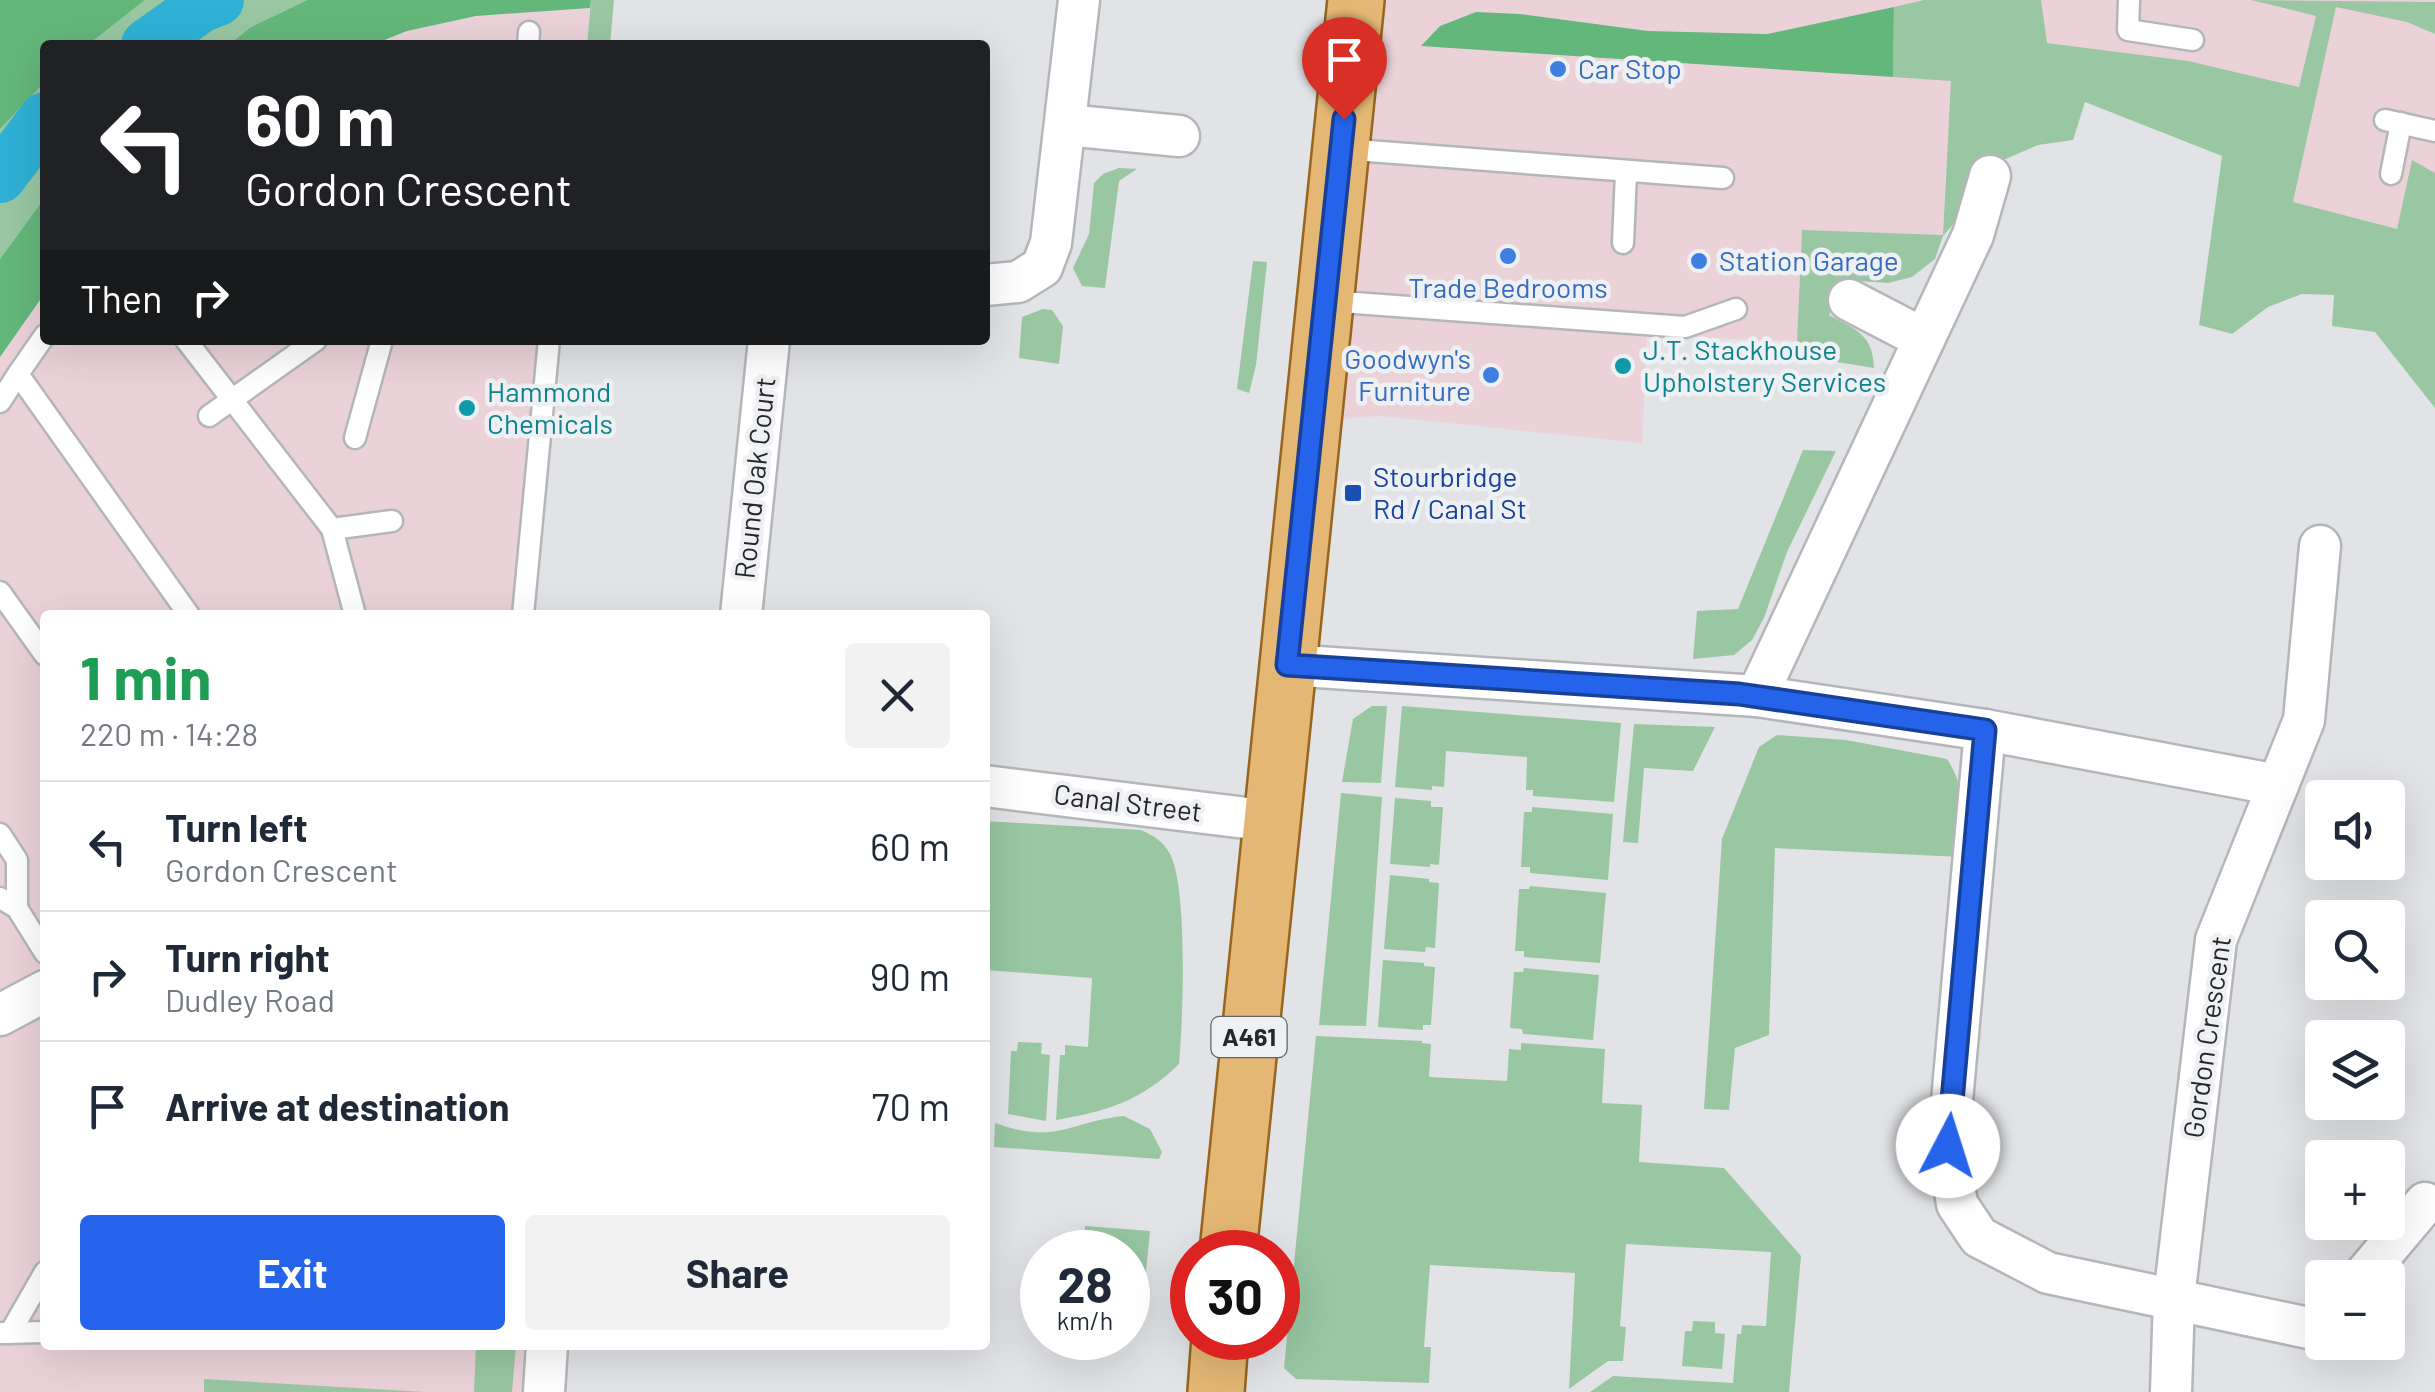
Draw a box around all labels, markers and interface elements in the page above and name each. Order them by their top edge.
pin [1302,17,1387,120]
icon: arrive [1317,32,1372,87]
place label: Car Stop [1578,51,1682,85]
marker: Car Stop [1547,58,1569,80]
text: 60 m [245,76,395,160]
icon: left [80,80,210,210]
text: Gordon Crescent [245,161,572,215]
place label: Station Garage [1719,243,1899,277]
marker: Trade Bedrooms [1497,245,1519,267]
marker: Station Garage [1688,250,1710,272]
icon: right [183,270,238,325]
place label: Trade Bedrooms [1408,270,1608,304]
text: Then [80,275,163,321]
place label: J.T. Stackhouse Upholstery Services [1643,332,1886,398]
place label: Goodwyn's Furniture [1344,341,1471,407]
marker: J.T. Stackhouse Upholstery Services [1612,355,1634,377]
marker: Goodwyn's Furniture [1480,364,1502,386]
place label: Hammond Chemicals [487,374,613,440]
street label: Round Oak Court [727,376,781,580]
marker: Hammond Chemicals [456,397,478,419]
place label: Stourbridge Rd / Canal St [1373,459,1527,525]
marker: Stourbridge Rd / Canal St [1342,482,1364,504]
text: 1 min [80,640,211,712]
button: close [845,643,950,748]
text: 220 m · 14:28 [80,714,258,752]
street label: Canal Street [1052,776,1204,828]
map controls [2305,780,2405,1360]
button: sound [2305,780,2405,880]
text: Turn left [165,804,308,850]
icon: left [80,819,135,874]
text: 60 m [870,823,950,869]
text: Gordon Crescent [165,850,398,888]
button: search [2305,900,2405,1000]
text: Turn right [165,934,330,980]
street label: Gordon Crescent [2175,934,2237,1140]
icon: right [80,949,135,1004]
text: 90 m [870,953,950,999]
text: Dudley Road [165,980,335,1018]
road number: A461 [1212,1017,1286,1057]
button: layers [2305,1020,2405,1120]
icon: arrive [80,1079,135,1134]
text: Arrive at destination [165,1083,510,1129]
text: 70 m [872,1083,950,1129]
position arrow [1896,1094,2000,1198]
button: + [2305,1140,2405,1240]
button: Exit [80,1215,505,1330]
button: Share [525,1215,950,1330]
speed limit sign: 30 [1170,1230,1300,1360]
text: 28 [1057,1253,1113,1313]
button: − [2305,1260,2405,1360]
text: km/h [1057,1305,1113,1335]

